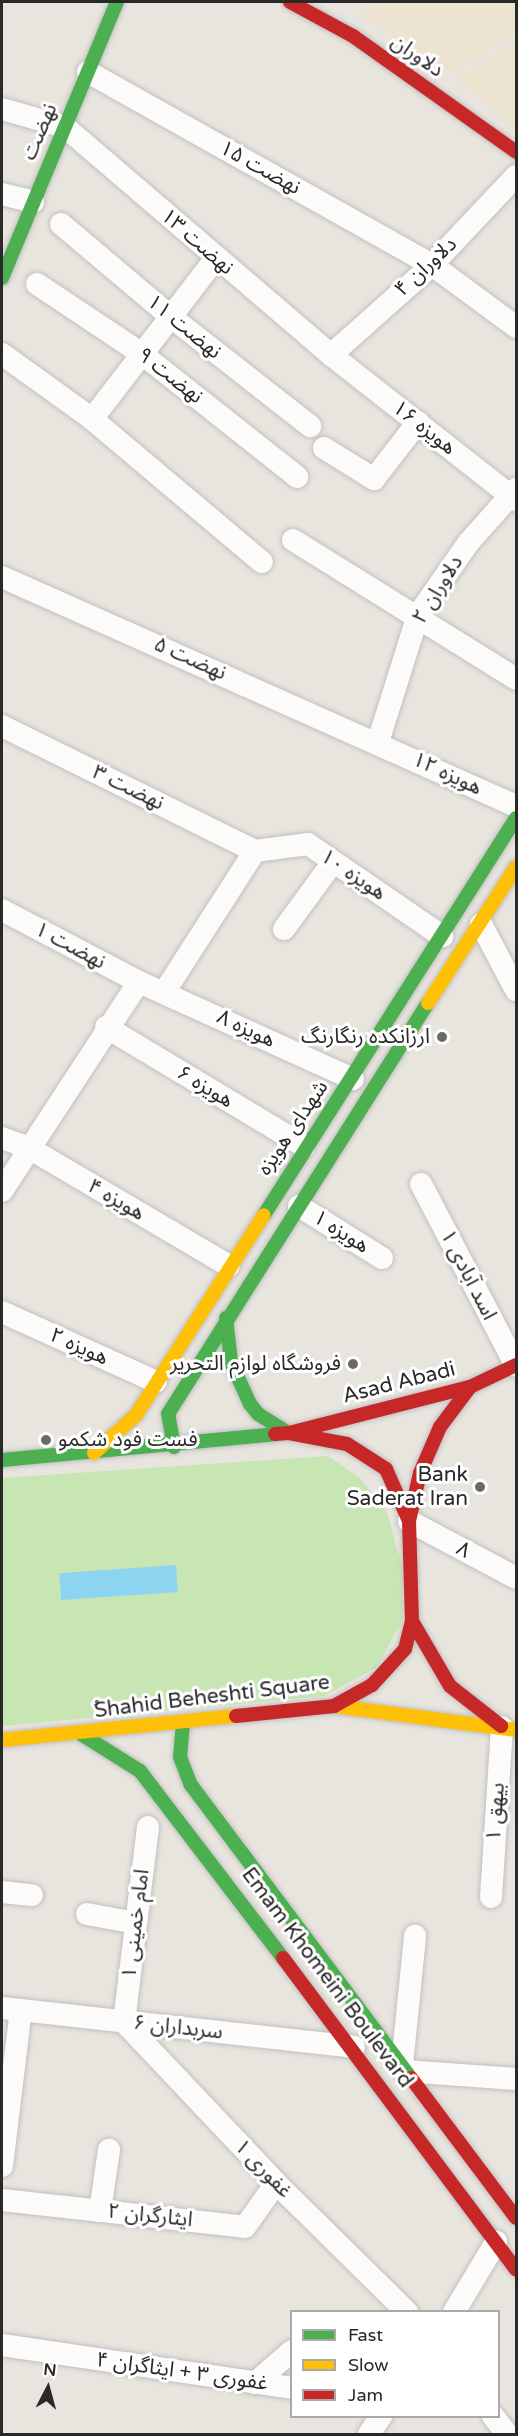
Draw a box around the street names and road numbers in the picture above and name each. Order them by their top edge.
street label: دلاوران [386,29,448,83]
street label: نهضت [17,100,63,164]
street label: نهضت ۱۵ [215,135,305,201]
street label: نهضت ۱۳ [155,203,239,281]
street label: دلاوران ۴ [390,232,462,302]
street label: نهضت ۱۱ [142,289,226,365]
street label: نهضت ۹ [132,342,208,410]
street label: هویزه ۱۶ [387,395,461,461]
street label: دلاوران ۲ [407,551,469,629]
street label: نهضت ۵ [150,632,230,686]
street label: هویزه ۱۲ [408,747,486,801]
street label: نهضت ۳ [88,760,168,816]
street label: هویزه ۱۰ [315,844,391,906]
street label: نهضت ۱ [30,917,110,975]
street label: هویزه ۸ [213,1005,279,1053]
street label: هویزه ۶ [172,1060,238,1114]
street label: شهدای هویزه [252,1076,334,1180]
street label: هویزه ۴ [83,1174,149,1226]
street label: هویزه ۱ [308,1205,374,1259]
street label: اسد آبادی ۱ [434,1226,502,1324]
street label: هویزه ۲ [46,1323,112,1371]
street label: Asad Abadi [340,1357,458,1409]
street label: ۸ [452,1536,474,1564]
street label: ُShahid Beheshti Square [93,1670,331,1724]
street label: بیهق ۱ [481,1782,511,1842]
street label: Emam Khomeini Boulevard [236,1863,418,2093]
street label: امام خمینی ۱ [117,1868,155,1980]
street label: سربداران ۶ [132,2011,224,2045]
street label: غفوری ۱ [229,2134,297,2204]
street label: ایثارگران ۲ [106,2199,194,2233]
street label: غفوری ۳ + ایثاگران ۴ [94,2347,270,2397]

